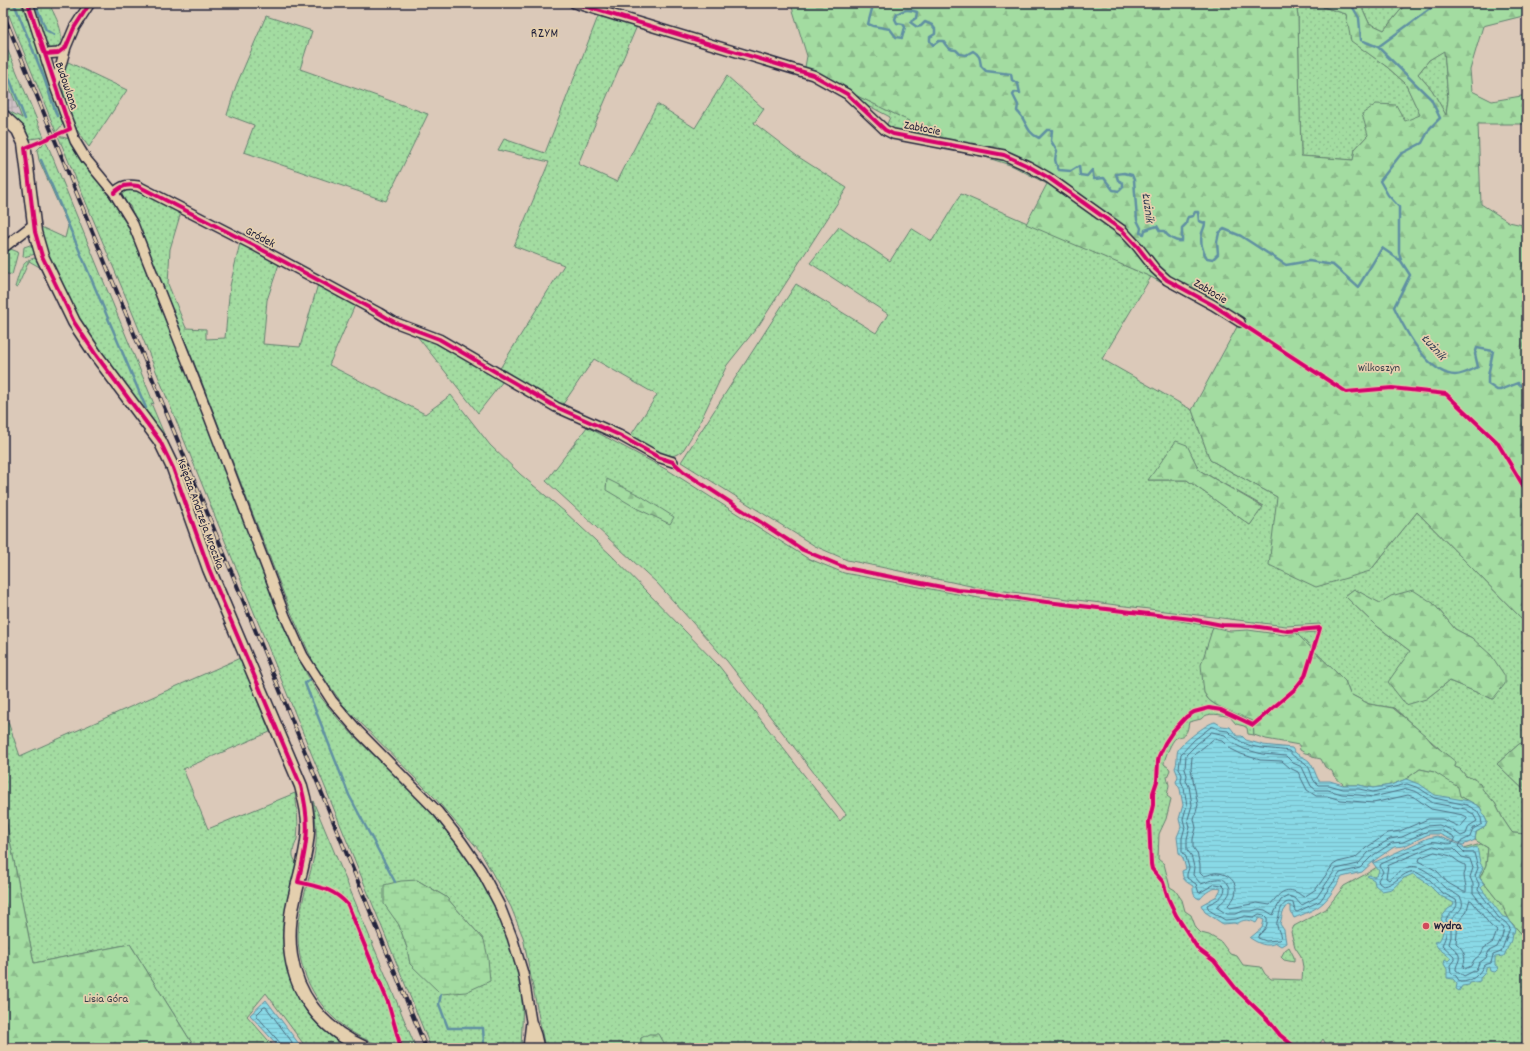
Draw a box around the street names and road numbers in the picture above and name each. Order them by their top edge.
street label: Budowlana [50,60,82,112]
street label: Zabłocie [902,117,942,141]
street label: Gródek [242,223,278,253]
street label: Zabłocie [1190,275,1230,309]
street label: Księdza Andrzeja Mroczka [172,456,228,572]

